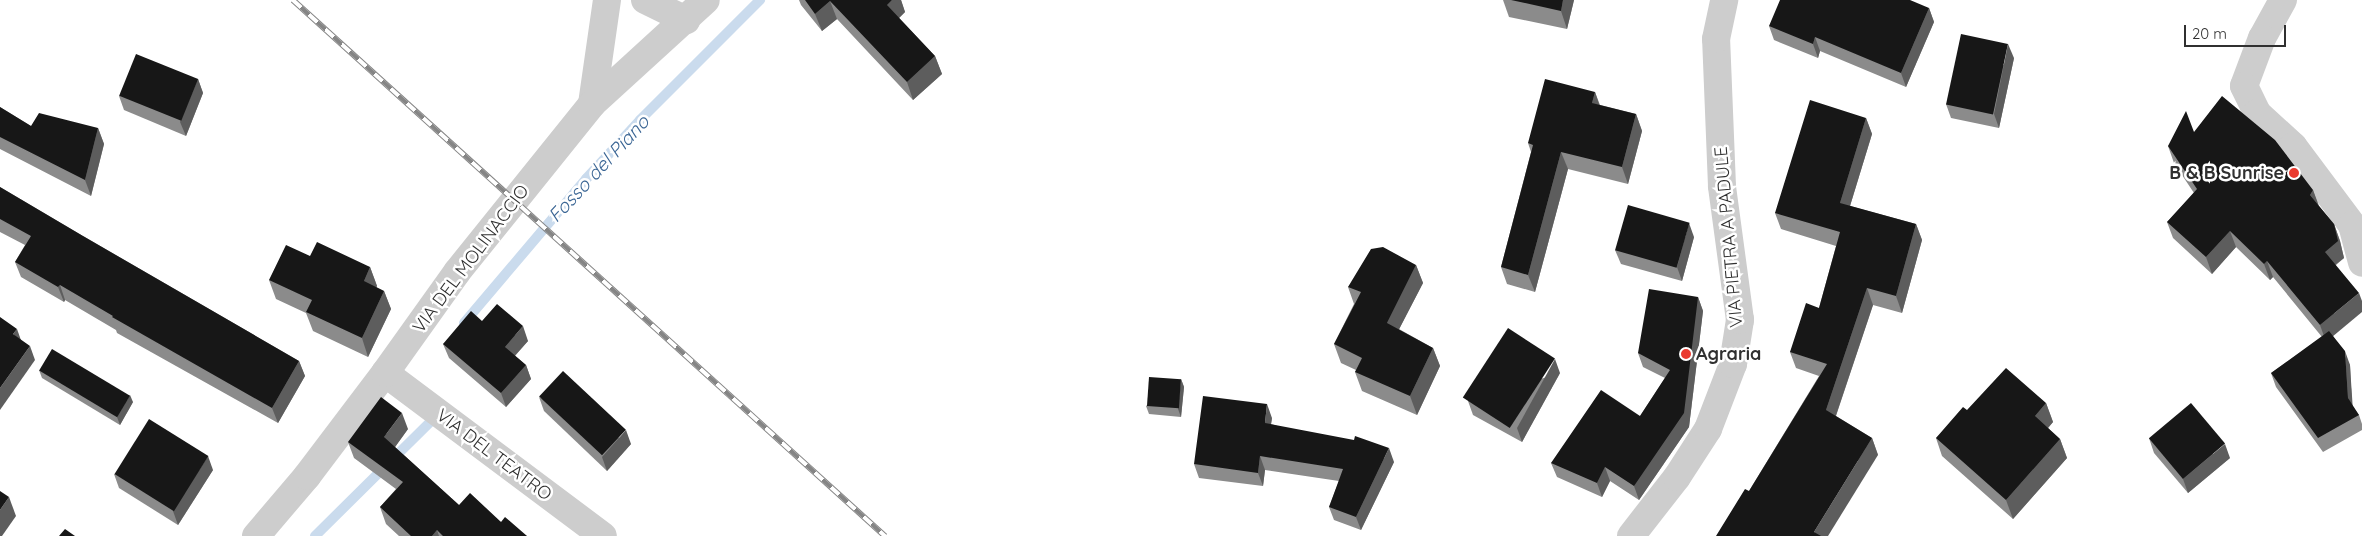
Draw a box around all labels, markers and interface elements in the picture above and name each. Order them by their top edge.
scale bar [2187,15,2290,47]
text: 20 m [2192,24,2227,43]
water label: Fosso del Piano [544,111,654,227]
street label: VIA PIETRA A PADULE [1710,146,1748,328]
place label: B & B Sunrise [2169,162,2284,184]
marker: B & B Sunrise [2288,167,2300,179]
street label: VIA DEL MOLINACCIO [408,181,534,337]
place label: Agraria [1696,343,1761,365]
marker: Agraria [1680,348,1692,360]
street label: VIA DEL TEATRO [432,405,556,505]

